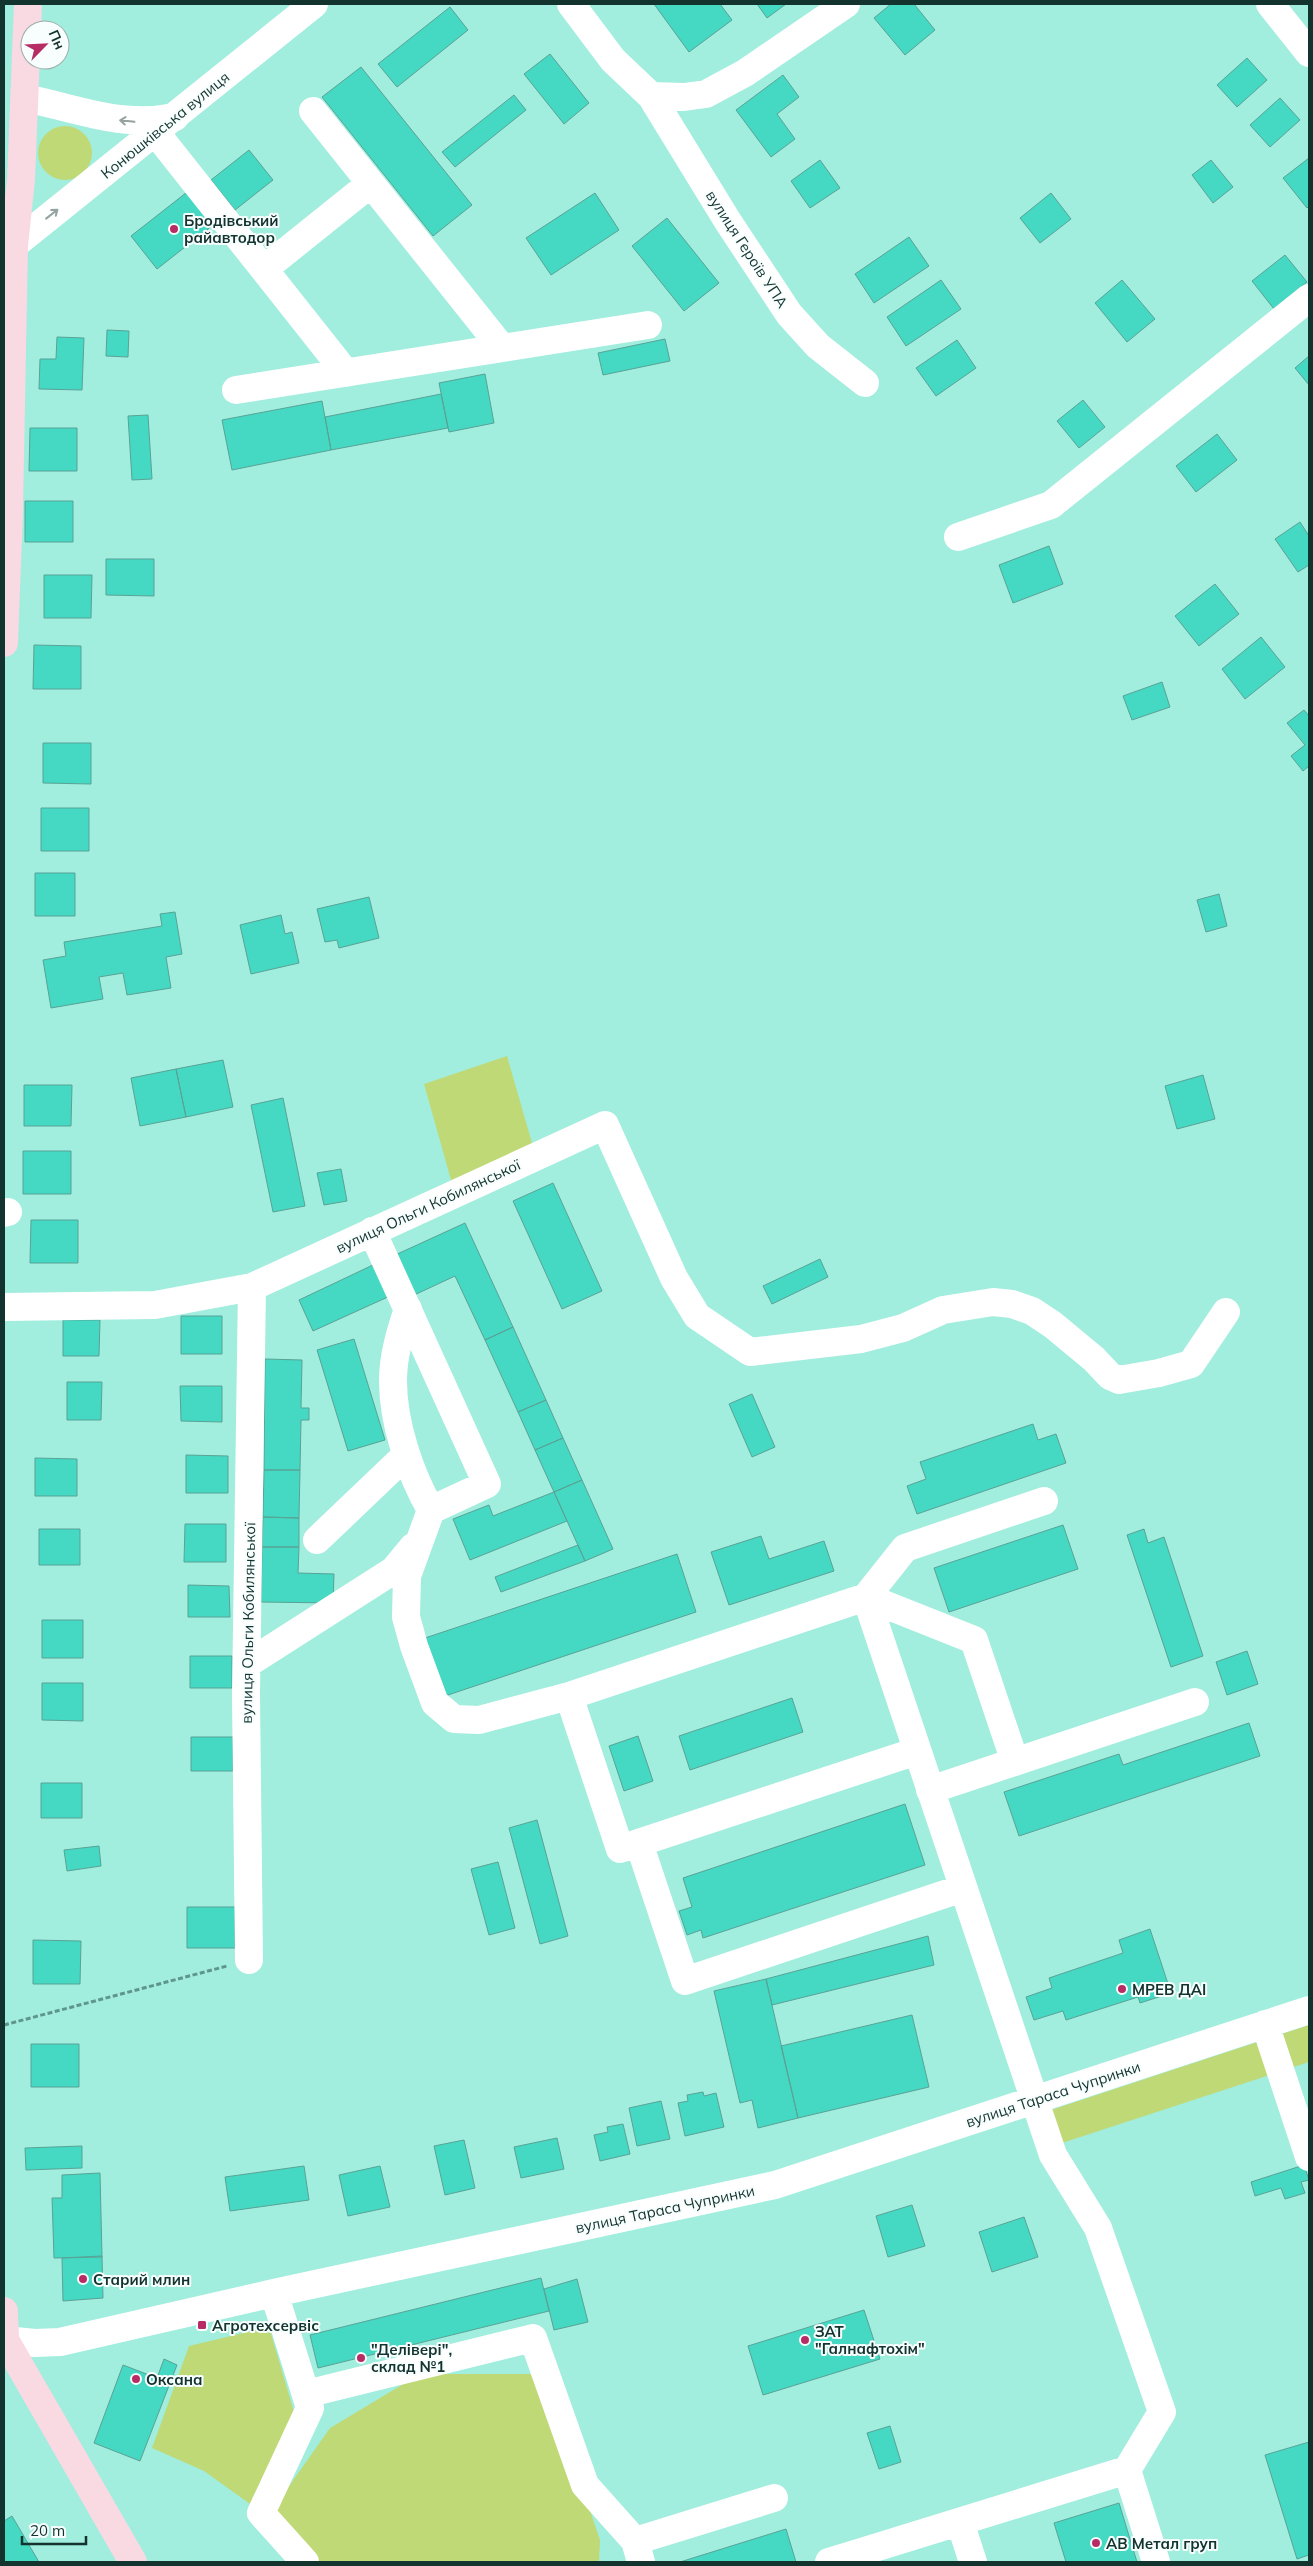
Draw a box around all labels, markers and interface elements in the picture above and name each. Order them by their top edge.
north arrow [20,20,70,70]
text: Пн [45,27,69,52]
street label: Конюшківська вулиця [97,67,233,183]
one-way arrow [119,116,135,126]
street label: вулиця Героїв УПА [702,187,792,311]
one-way arrow [46,209,59,220]
place label: Бродівський райавтодор [184,211,278,247]
marker: Бродівський райавтодор [168,223,180,235]
street label: вулиця Ольги Кобилянської [333,1155,524,1257]
street label: вулиця Ольги Кобилянської [237,1522,259,1724]
place label: МРЕВ ДАІ [1132,1980,1206,1999]
marker: МРЕВ ДАІ [1116,1983,1128,1995]
street label: вулиця Тараса Чупринки [963,2057,1143,2131]
street label: вулиця Тараса Чупринки [574,2181,756,2237]
place label: Старий млин [93,2270,190,2289]
marker: Старий млин [77,2273,89,2285]
place label: Агротехсервіс [212,2316,319,2335]
marker: Агротехсервіс [196,2319,208,2331]
place label: ЗАТ "Галнафтохім" [815,2322,925,2358]
marker: ЗАТ "Галнафтохім" [799,2334,811,2346]
place label: "Делівері", склад №1 [371,2340,452,2376]
marker: "Делівері", склад №1 [355,2352,367,2364]
place label: Оксана [146,2370,202,2389]
marker: Оксана [130,2373,142,2385]
scale bar [22,2514,86,2546]
text: 20 m [30,2521,65,2540]
place label: АВ Метал груп [1106,2534,1217,2553]
marker: АВ Метал груп [1090,2537,1102,2549]

